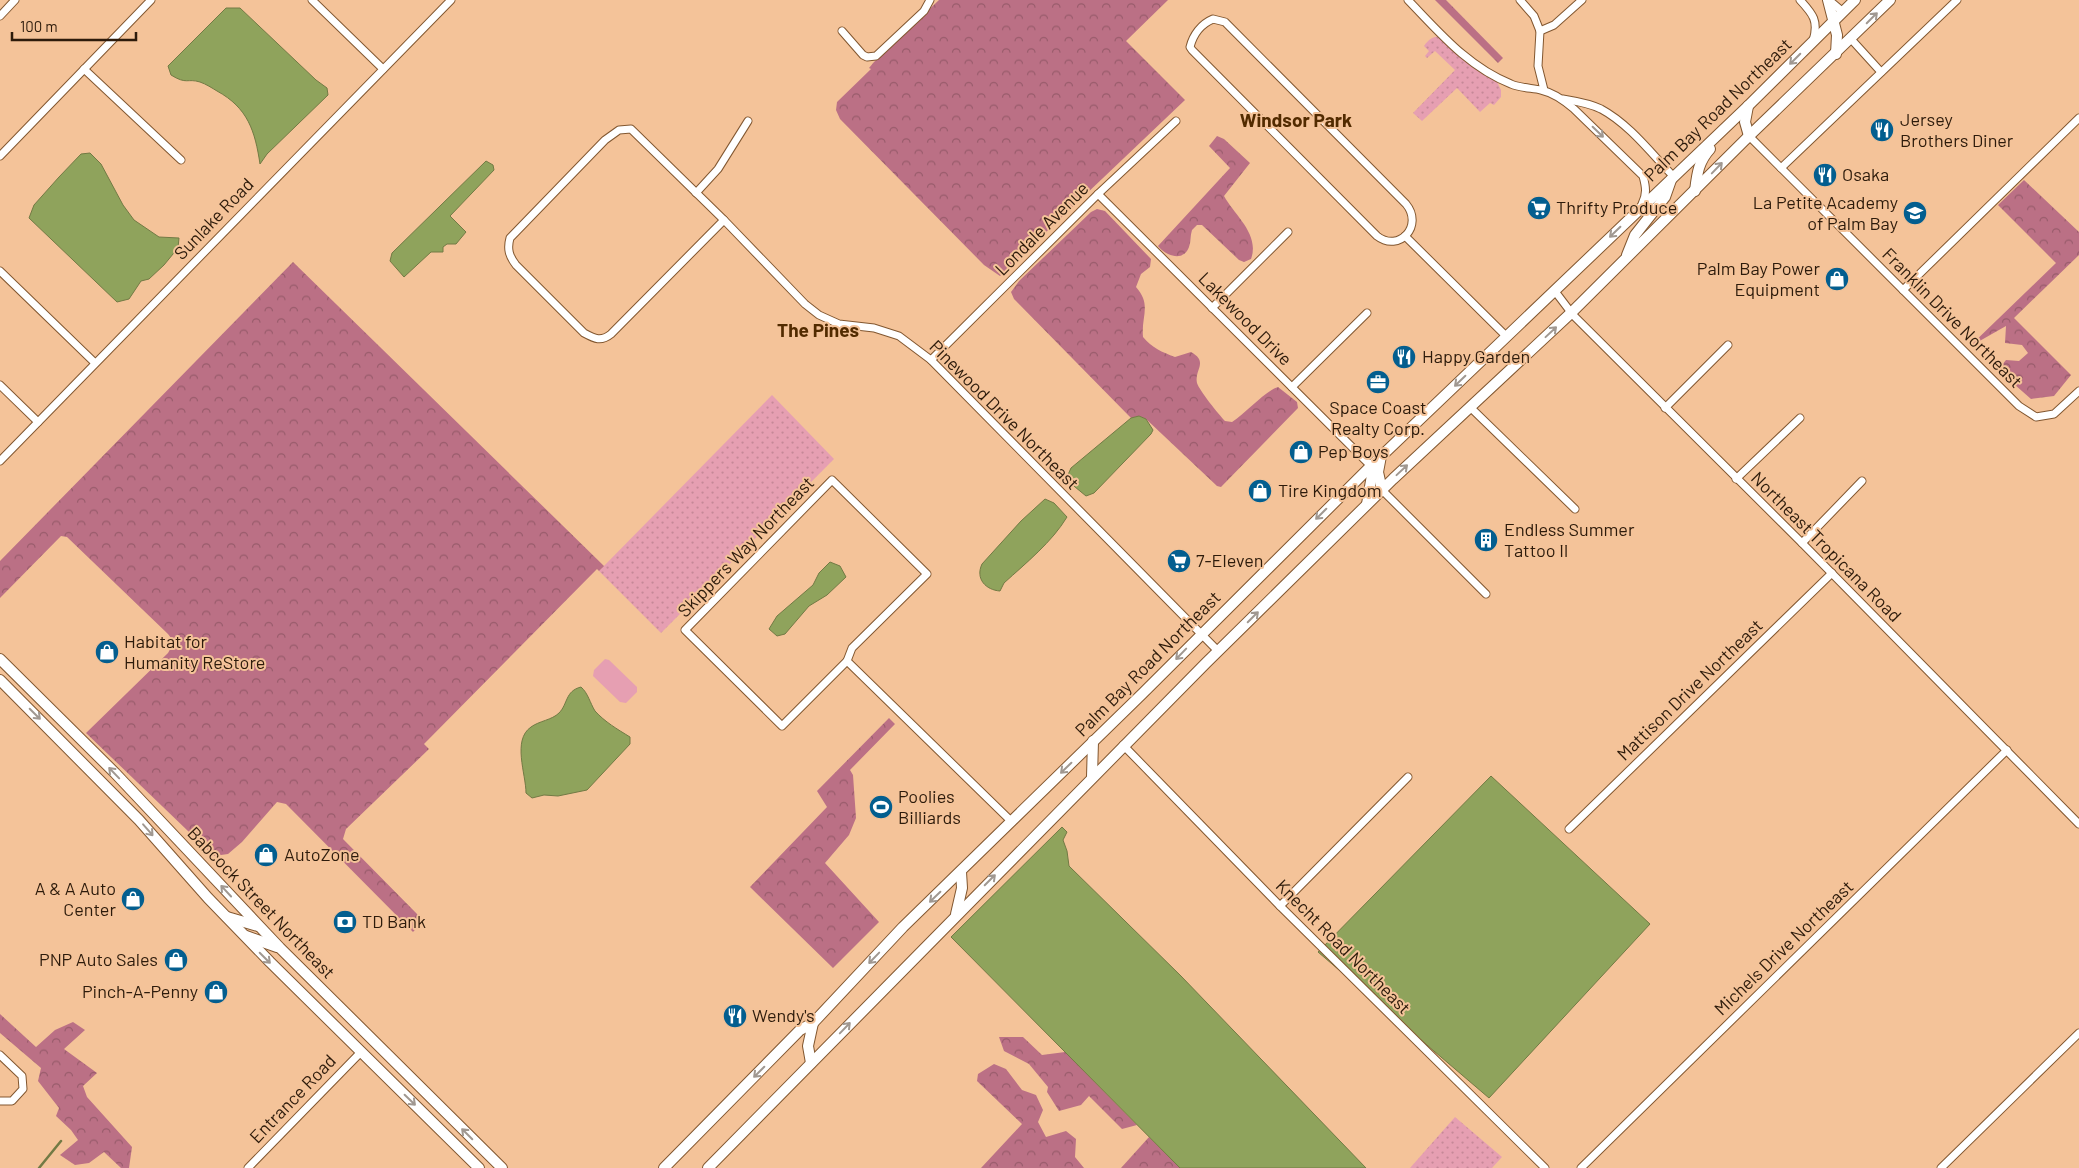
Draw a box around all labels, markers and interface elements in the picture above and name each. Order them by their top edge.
scale bar [12,10,136,42]
one-way arrow [1865,12,1878,24]
text: 100 m [20,17,58,35]
street label: Palm Bay Road Northeast [1639,33,1796,186]
one-way arrow [1789,53,1802,65]
district label: Windsor Park [1240,108,1352,131]
place label: Jersey Brothers Diner [1900,108,2014,151]
restaurant icon: Jersey Brothers Diner [1869,117,1895,143]
one-way arrow [1592,126,1605,138]
one-way arrow [1711,162,1724,174]
restaurant icon: Osaka [1812,162,1838,188]
place label: Osaka [1842,163,1889,185]
street label: Sunlake Road [169,173,258,264]
street label: Londale Avenue [990,177,1093,280]
place label: La Petite Academy of Palm Bay [1753,191,1898,234]
supermarket icon: Thrifty Produce [1526,195,1552,221]
place label: Thrifty Produce [1556,196,1677,218]
school or university icon: La Petite Academy of Palm Bay [1902,200,1928,226]
one-way arrow [1609,226,1621,238]
street label: Franklin Drive Northeast [1878,243,2027,392]
place label: Palm Bay Power Equipment [1697,257,1820,300]
shop icon: Palm Bay Power Equipment [1824,266,1850,292]
street label: Lakewood Drive [1194,267,1297,370]
district label: The Pines [777,318,859,341]
one-way arrow [1544,326,1557,338]
street label: Pinewood Drive Northeast [925,335,1084,494]
restaurant icon: Happy Garden [1391,344,1417,370]
place label: Happy Garden [1422,345,1530,367]
office icon: Space Coast Realty Corp. [1365,369,1391,395]
one-way arrow [1453,375,1466,387]
place label: Space Coast Realty Corp. [1329,396,1427,439]
shop icon: Pep Boys [1288,439,1314,465]
place label: Pep Boys [1318,440,1389,462]
one-way arrow [1396,464,1409,476]
street label: Northeast Tropicana Road [1747,467,1906,626]
street label: Skippers Way Northeast [672,471,818,621]
shop icon: Tire Kingdom [1247,478,1273,504]
place label: Tire Kingdom [1278,479,1382,501]
one-way arrow [1316,508,1328,520]
place label: Endless Summer Tattoo II [1504,518,1635,561]
building icon: Endless Summer Tattoo II [1473,527,1499,553]
supermarket icon: 7-Eleven [1166,548,1192,574]
place label: 7-Eleven [1196,549,1264,571]
street label: Palm Bay Road Northeast [1070,586,1225,741]
one-way arrow [1247,610,1259,623]
street label: Mattison Drive Northeast [1612,614,1767,765]
place label: Habitat for Humanity ReStore [124,630,265,673]
shop icon: Habitat for Humanity ReStore [94,639,120,665]
one-way arrow [1175,647,1187,660]
one-way arrow [28,708,41,720]
one-way arrow [1060,762,1072,774]
one-way arrow [108,767,120,779]
place label: Poolies Billiards [898,785,961,828]
sports icon: Poolies Billiards [868,794,894,820]
street label: Babcock Street Northeast [183,822,340,983]
one-way arrow [142,824,154,837]
shop icon: AutoZone [253,842,279,868]
place label: AutoZone [284,843,360,865]
one-way arrow [984,874,997,886]
street label: Knecht Road Northeast [1272,874,1416,1018]
street label: Michels Drive Northeast [1709,875,1857,1019]
place label: A & A Auto Center [35,877,116,920]
one-way arrow [220,885,232,897]
shop icon: A & A Auto Center [120,886,146,912]
one-way arrow [928,891,941,903]
bank icon: TD Bank [332,909,358,935]
place label: TD Bank [362,910,426,932]
shop icon: PNP Auto Sales [163,947,189,973]
place label: PNP Auto Sales [39,948,158,970]
one-way arrow [868,951,880,964]
one-way arrow [259,952,272,964]
shop icon: Pinch-A-Penny [203,979,229,1005]
place label: Pinch-A-Penny [82,980,198,1002]
restaurant icon: Wendy's [722,1003,748,1029]
place label: Wendy's [752,1004,815,1026]
one-way arrow [839,1022,851,1035]
street label: Entrance Road [245,1049,340,1147]
one-way arrow [753,1065,765,1078]
one-way arrow [404,1094,416,1107]
one-way arrow [462,1128,474,1140]

